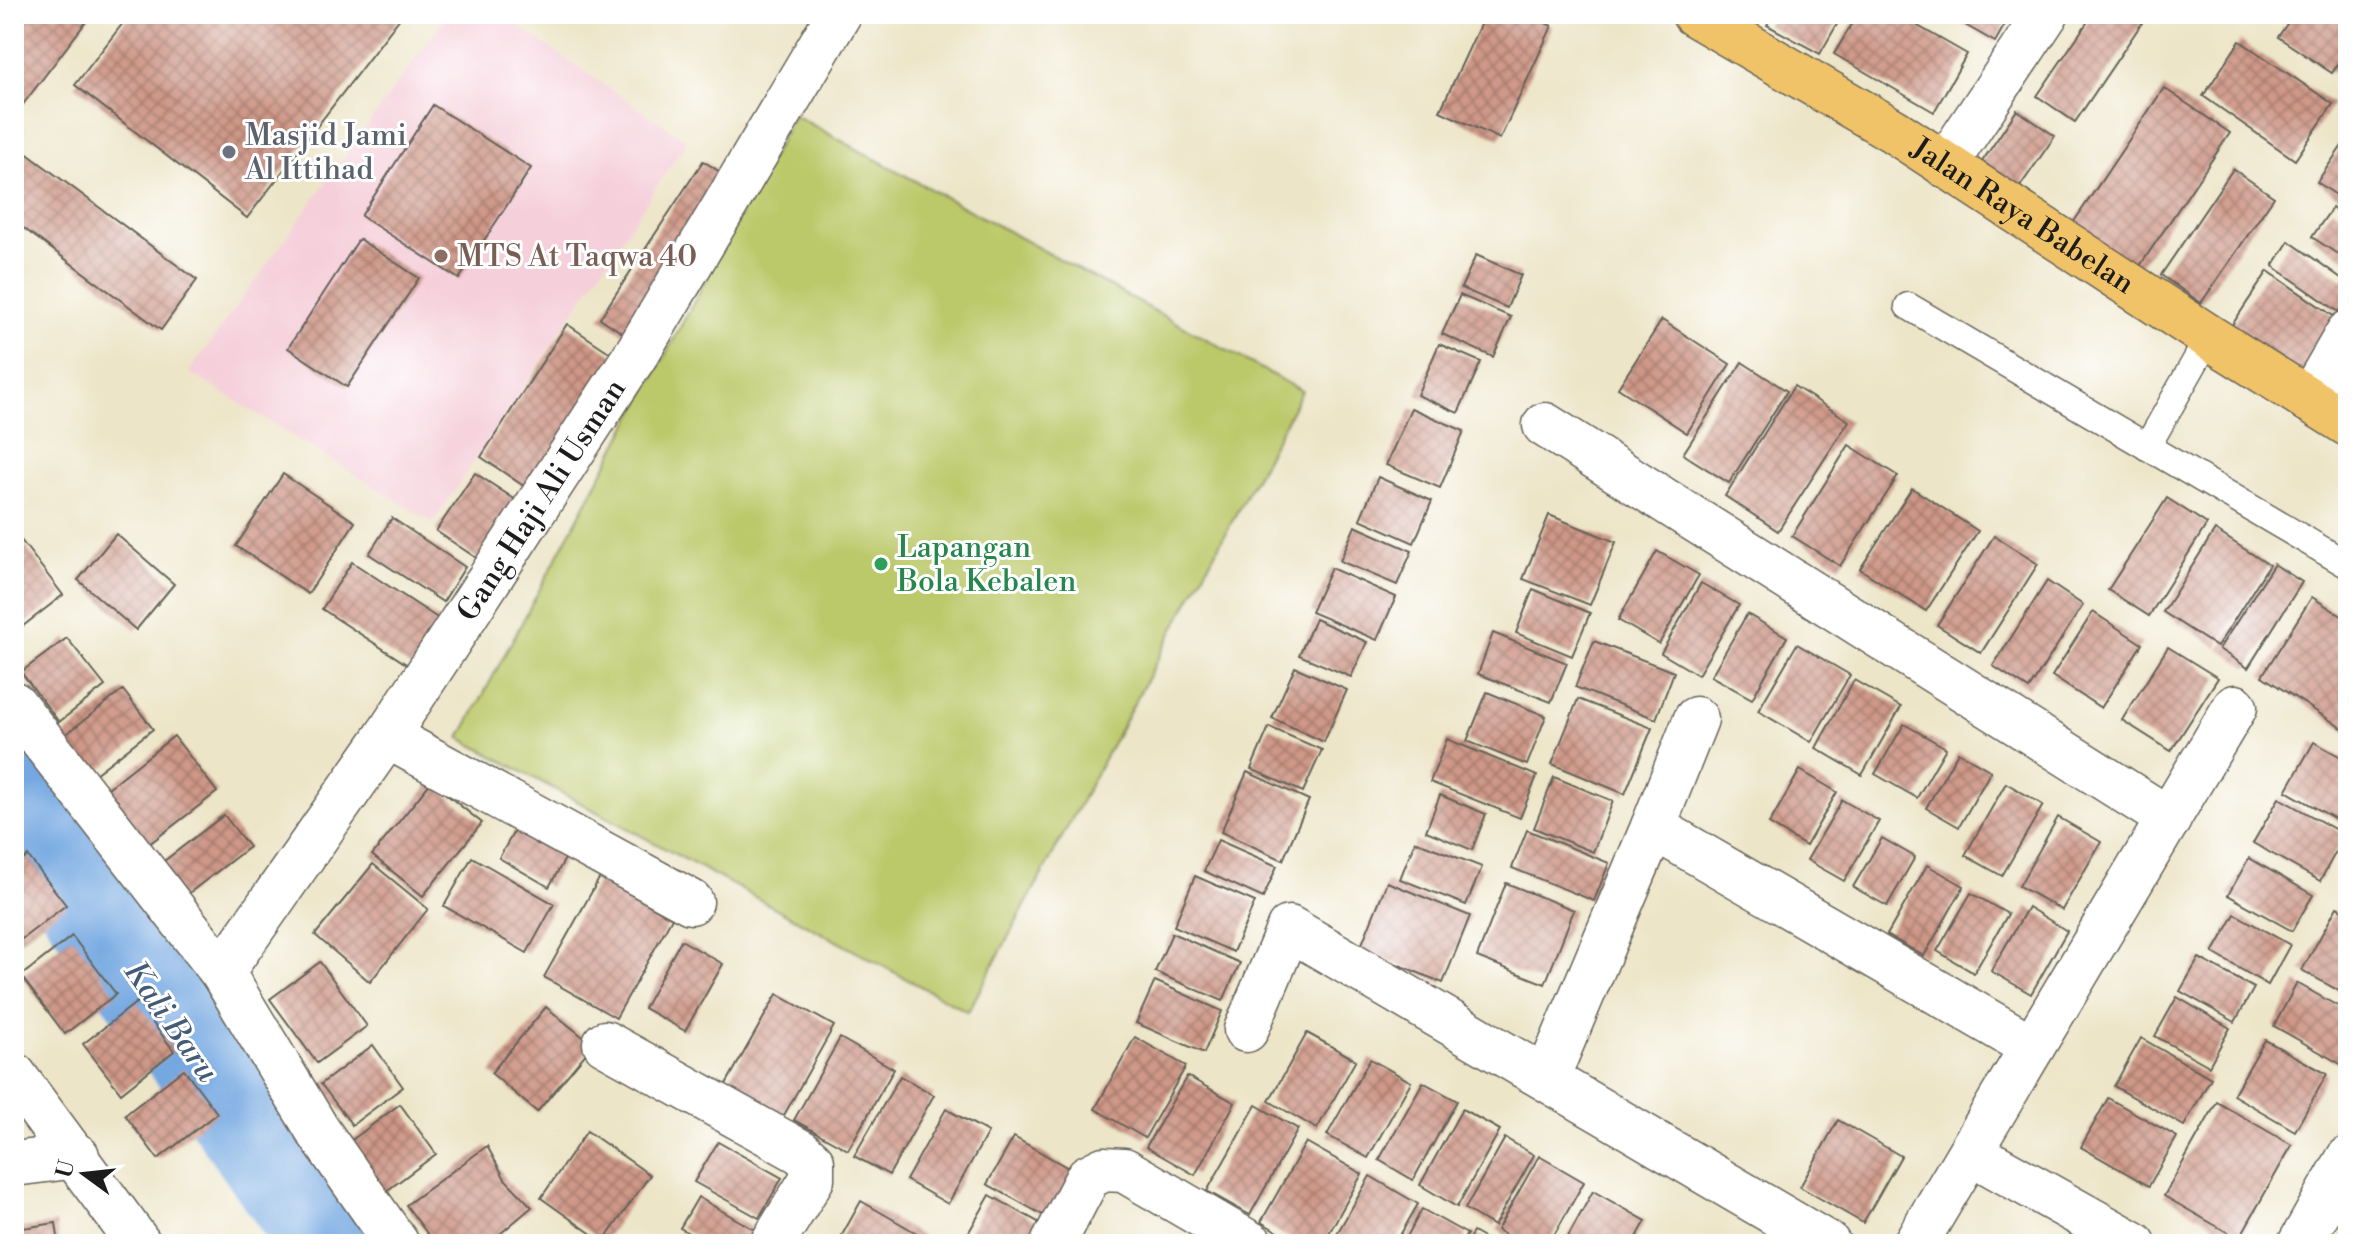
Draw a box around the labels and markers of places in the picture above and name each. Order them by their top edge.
place label: Masjid Jami Al Ittihad [244,117,407,189]
marker: Masjid Jami Al Ittihad [220,143,238,161]
place label: MTS At Taqwa 40 [457,238,697,276]
marker: MTS At Taqwa 40 [432,247,450,265]
place label: Lapangan Bola Kebalen [896,529,1076,601]
marker: Lapangan Bola Kebalen [872,555,890,573]

